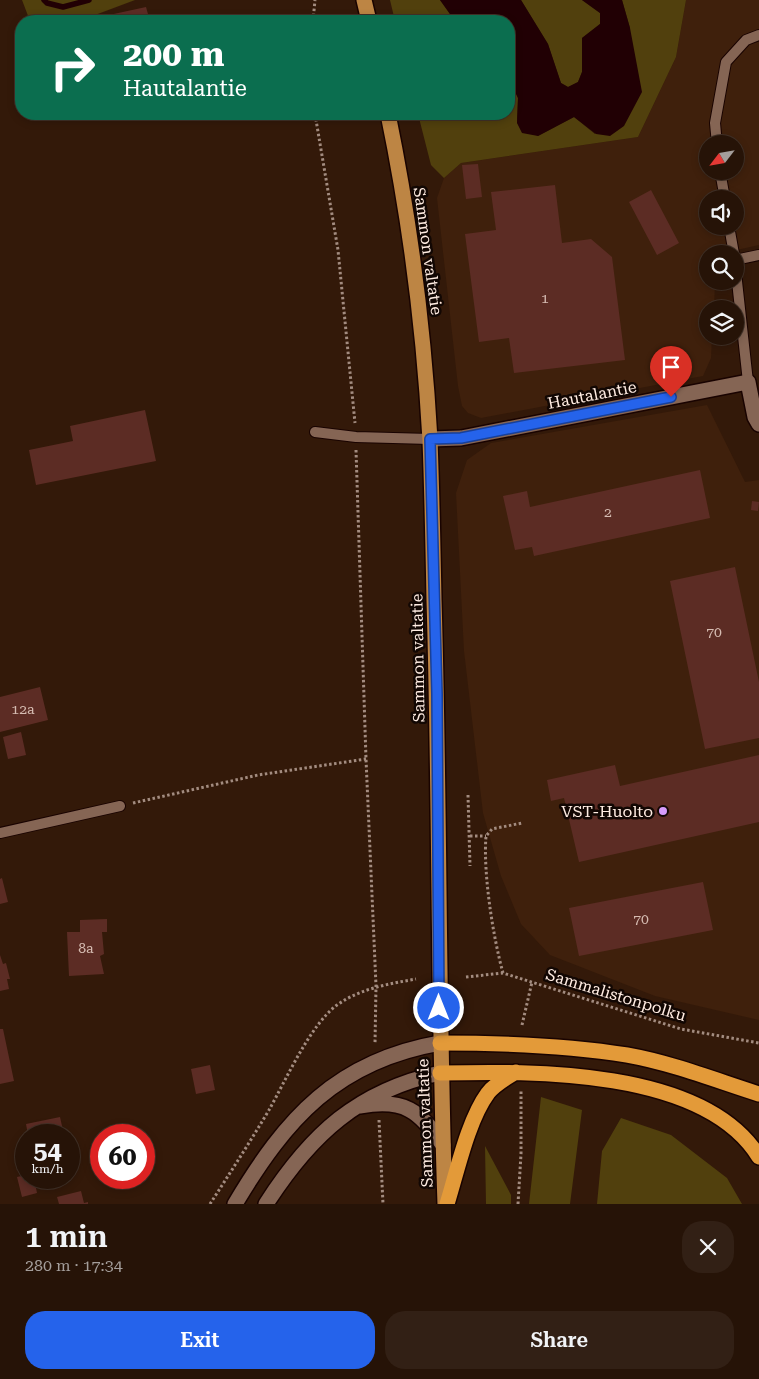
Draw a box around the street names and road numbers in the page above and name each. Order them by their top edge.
street label: Sammon valtatie [410,186,446,316]
street label: Hautalantie [546,377,638,413]
street label: Sammon valtatie [407,593,429,723]
street label: Sammalistonpolku [544,965,688,1025]
street label: Sammon valtatie [413,1058,437,1188]

